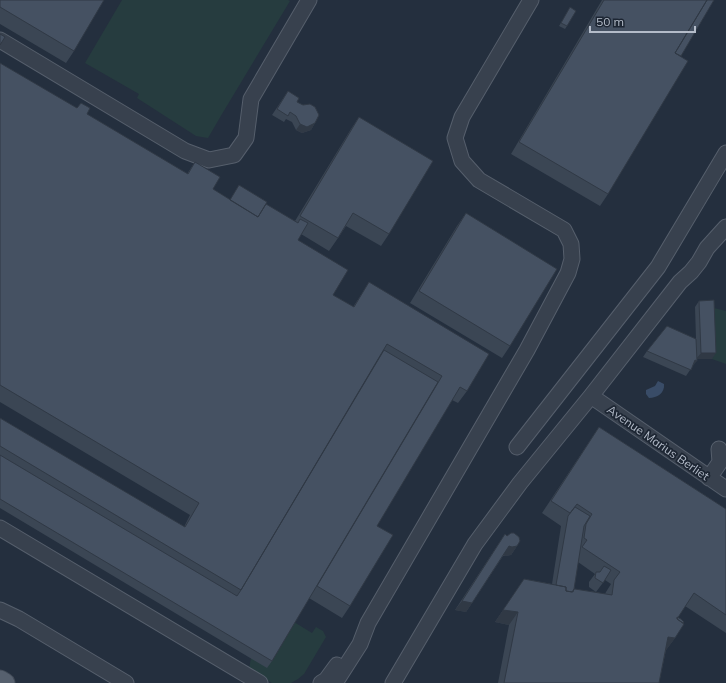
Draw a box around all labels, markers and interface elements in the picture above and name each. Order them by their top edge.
scale bar [590,8,695,34]
text: 50 m [596,14,624,29]
street label: Avenue Marius Berliet [604,402,712,483]

